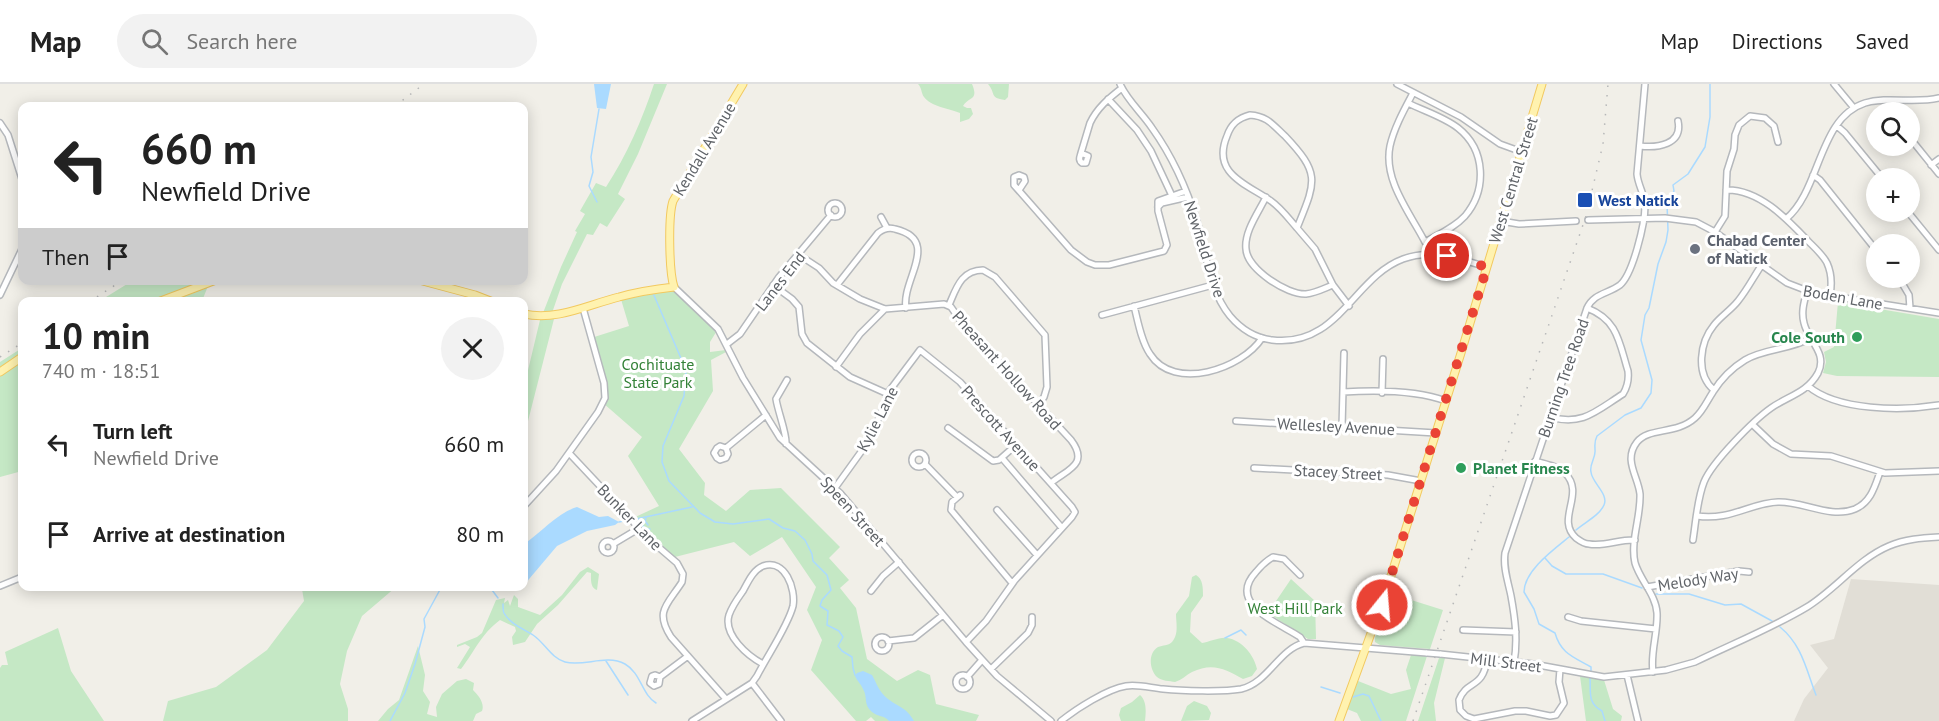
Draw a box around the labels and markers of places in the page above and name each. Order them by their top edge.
place label: West Natick [1598,190,1679,210]
marker: West Natick [1576,191,1594,209]
pin [1421,230,1472,281]
place label: Chabad Center of Natick [1707,230,1806,268]
marker: Chabad Center of Natick [1688,242,1702,256]
place label: Cole South [1771,327,1845,347]
marker: Cole South [1850,330,1864,344]
place label: Planet Fitness [1473,458,1570,478]
marker: Planet Fitness [1454,461,1468,475]

